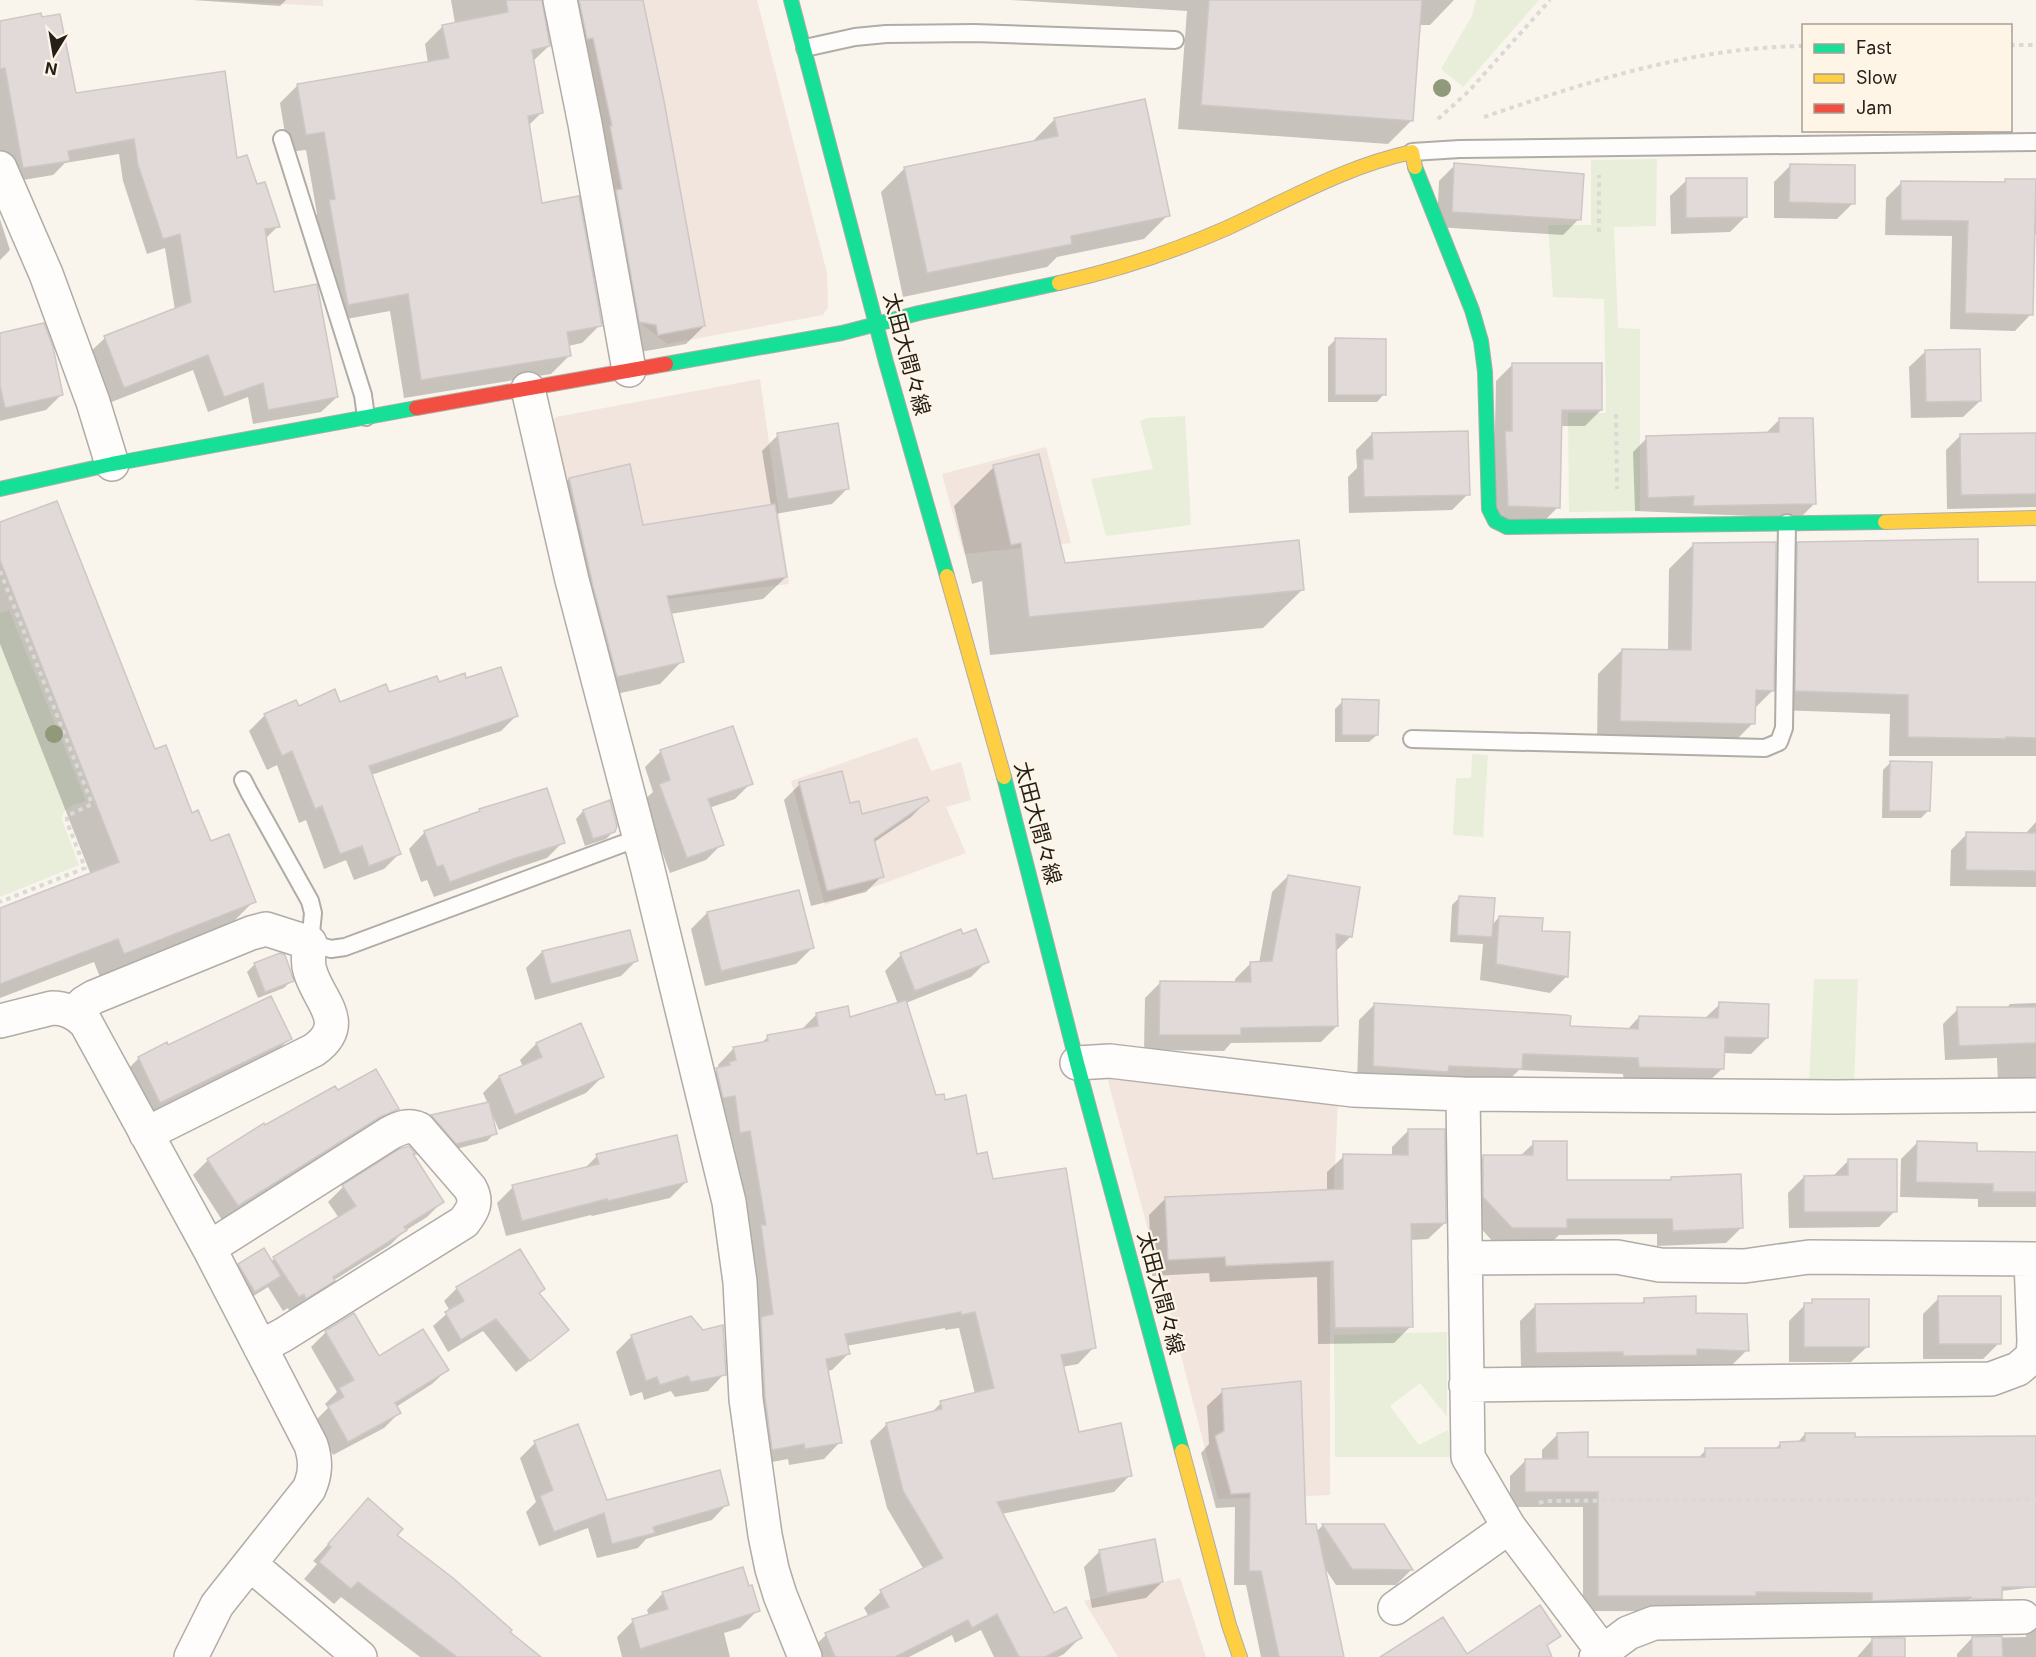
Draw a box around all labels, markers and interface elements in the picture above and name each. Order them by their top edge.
north arrow [24,24,84,84]
legend [1802,24,2012,132]
text: Fast [1856,37,1892,58]
text: N [43,58,59,80]
text: Slow [1856,67,1897,88]
text: Jam [1856,97,1892,118]
street label: 太田大間々線 [879,290,935,418]
street label: 太田大間々線 [1010,759,1066,887]
street label: 太田大間々線 [1133,1229,1189,1357]

